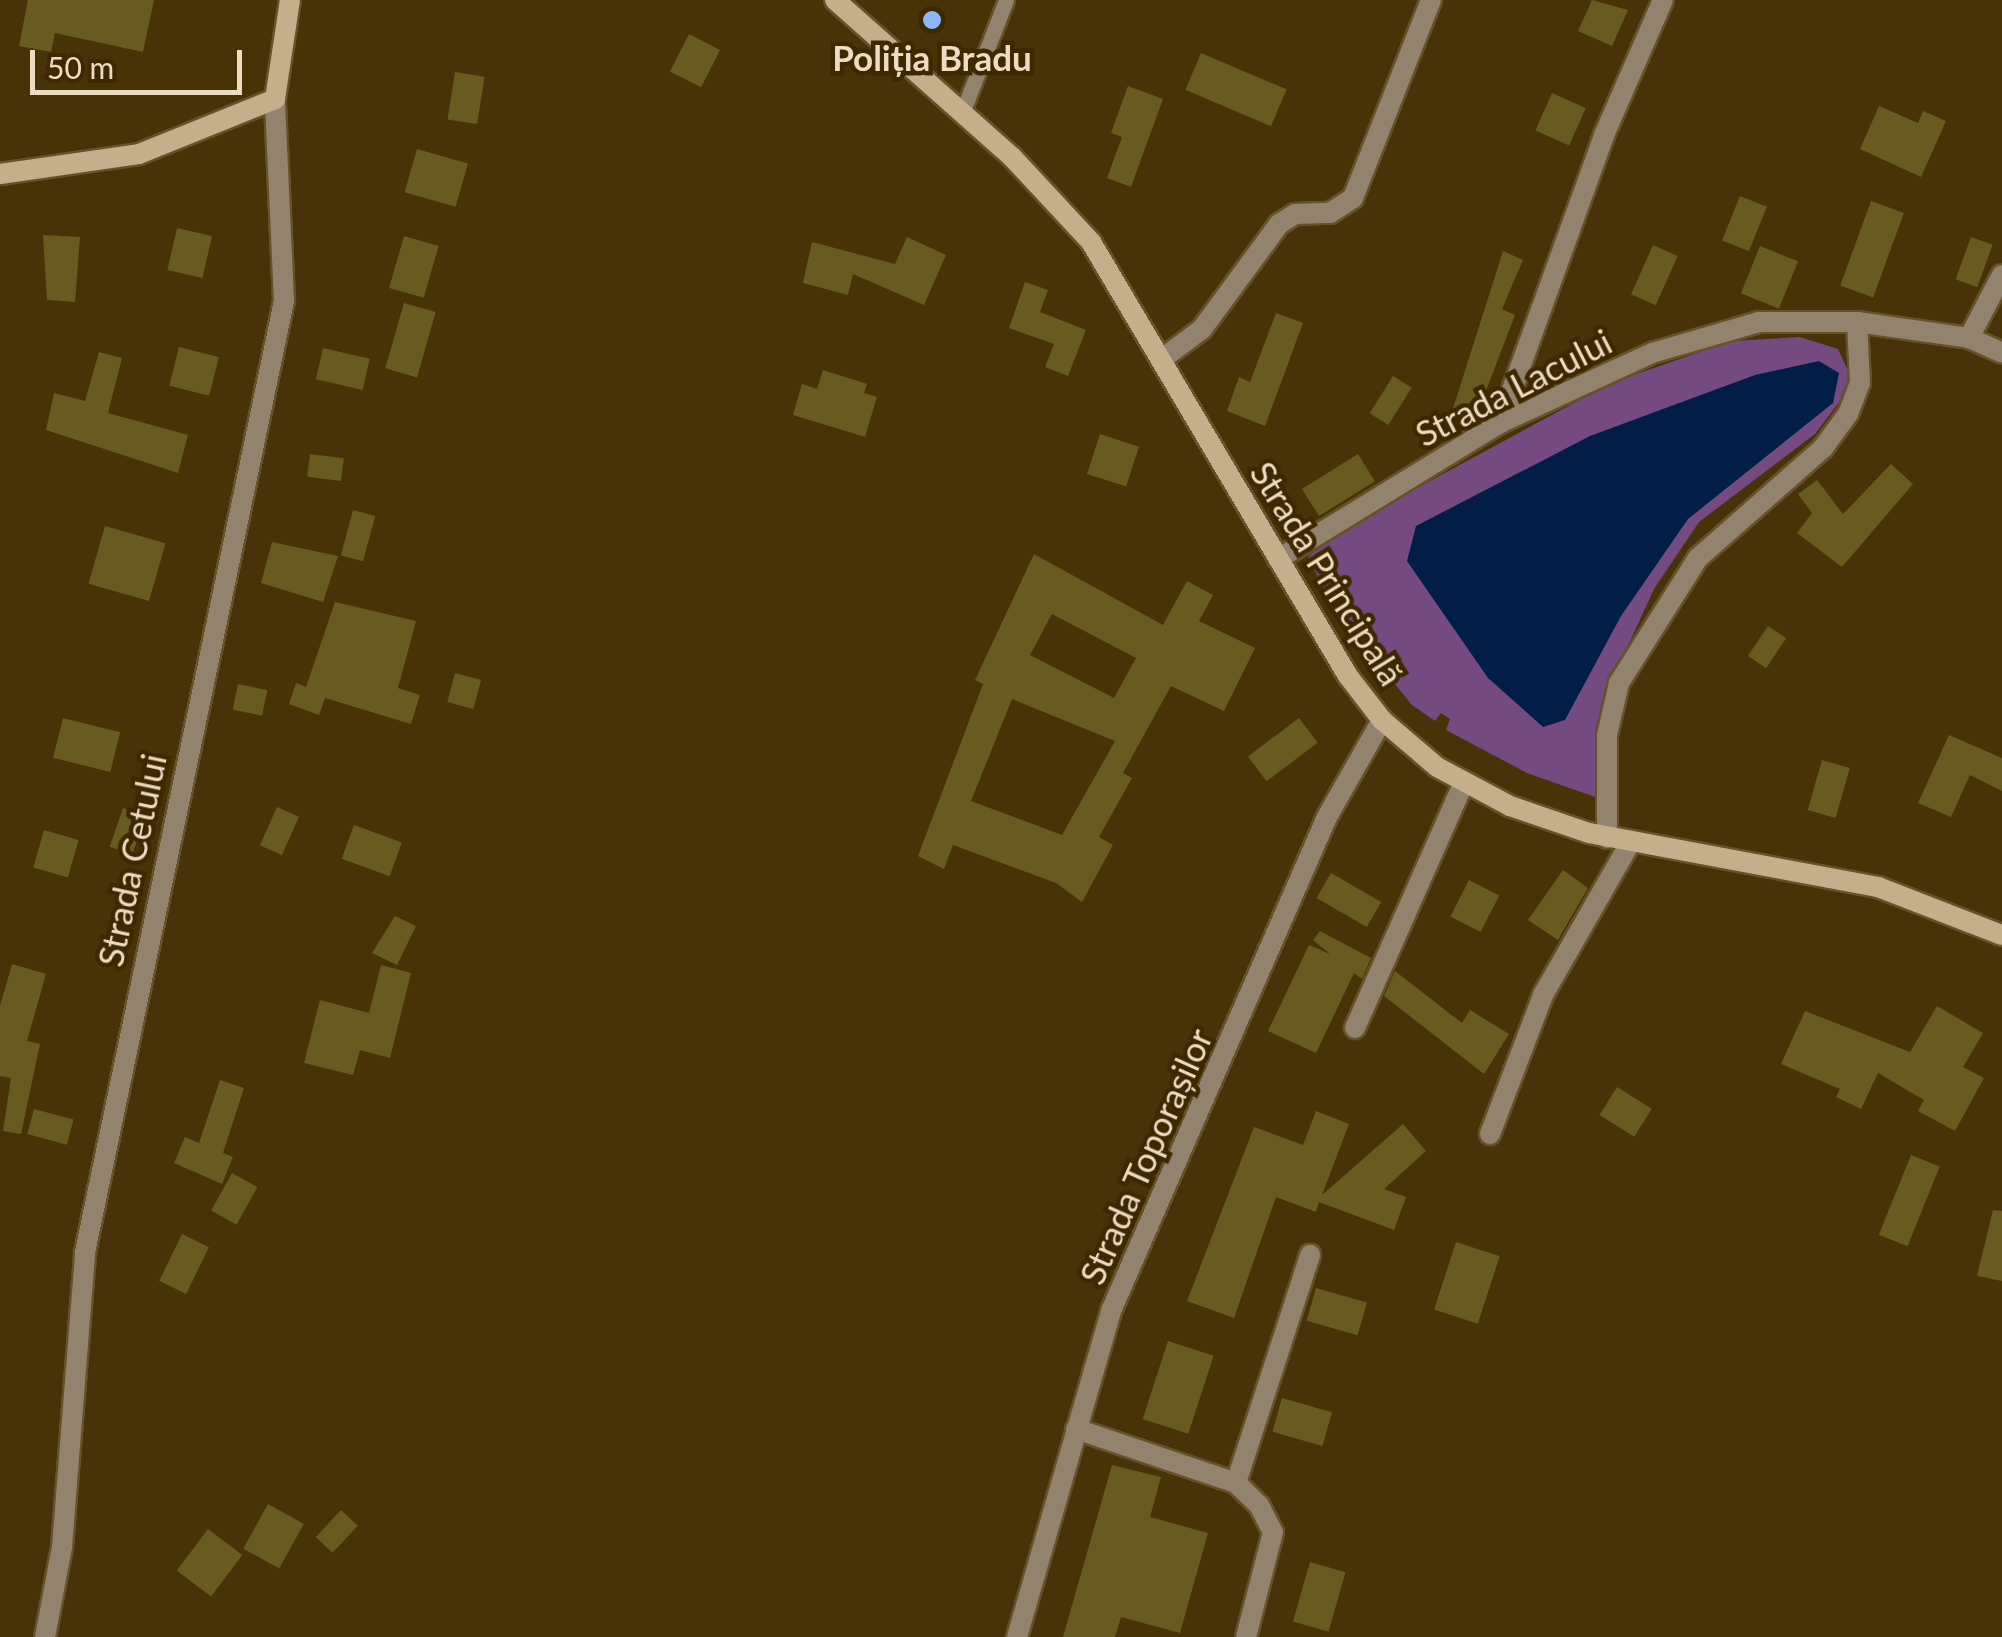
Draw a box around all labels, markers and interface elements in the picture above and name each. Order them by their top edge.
marker: Poliția Bradu [921,9,943,31]
scale bar [35,30,248,92]
place label: Poliția Bradu [832,36,1032,78]
text: 50 m [47,49,114,85]
street label: Strada Lacului [1408,320,1618,454]
street label: Strada Principală [1242,453,1414,693]
street label: Strada Cetului [88,750,174,970]
street label: Strada Toporașilor [1070,1021,1220,1291]

